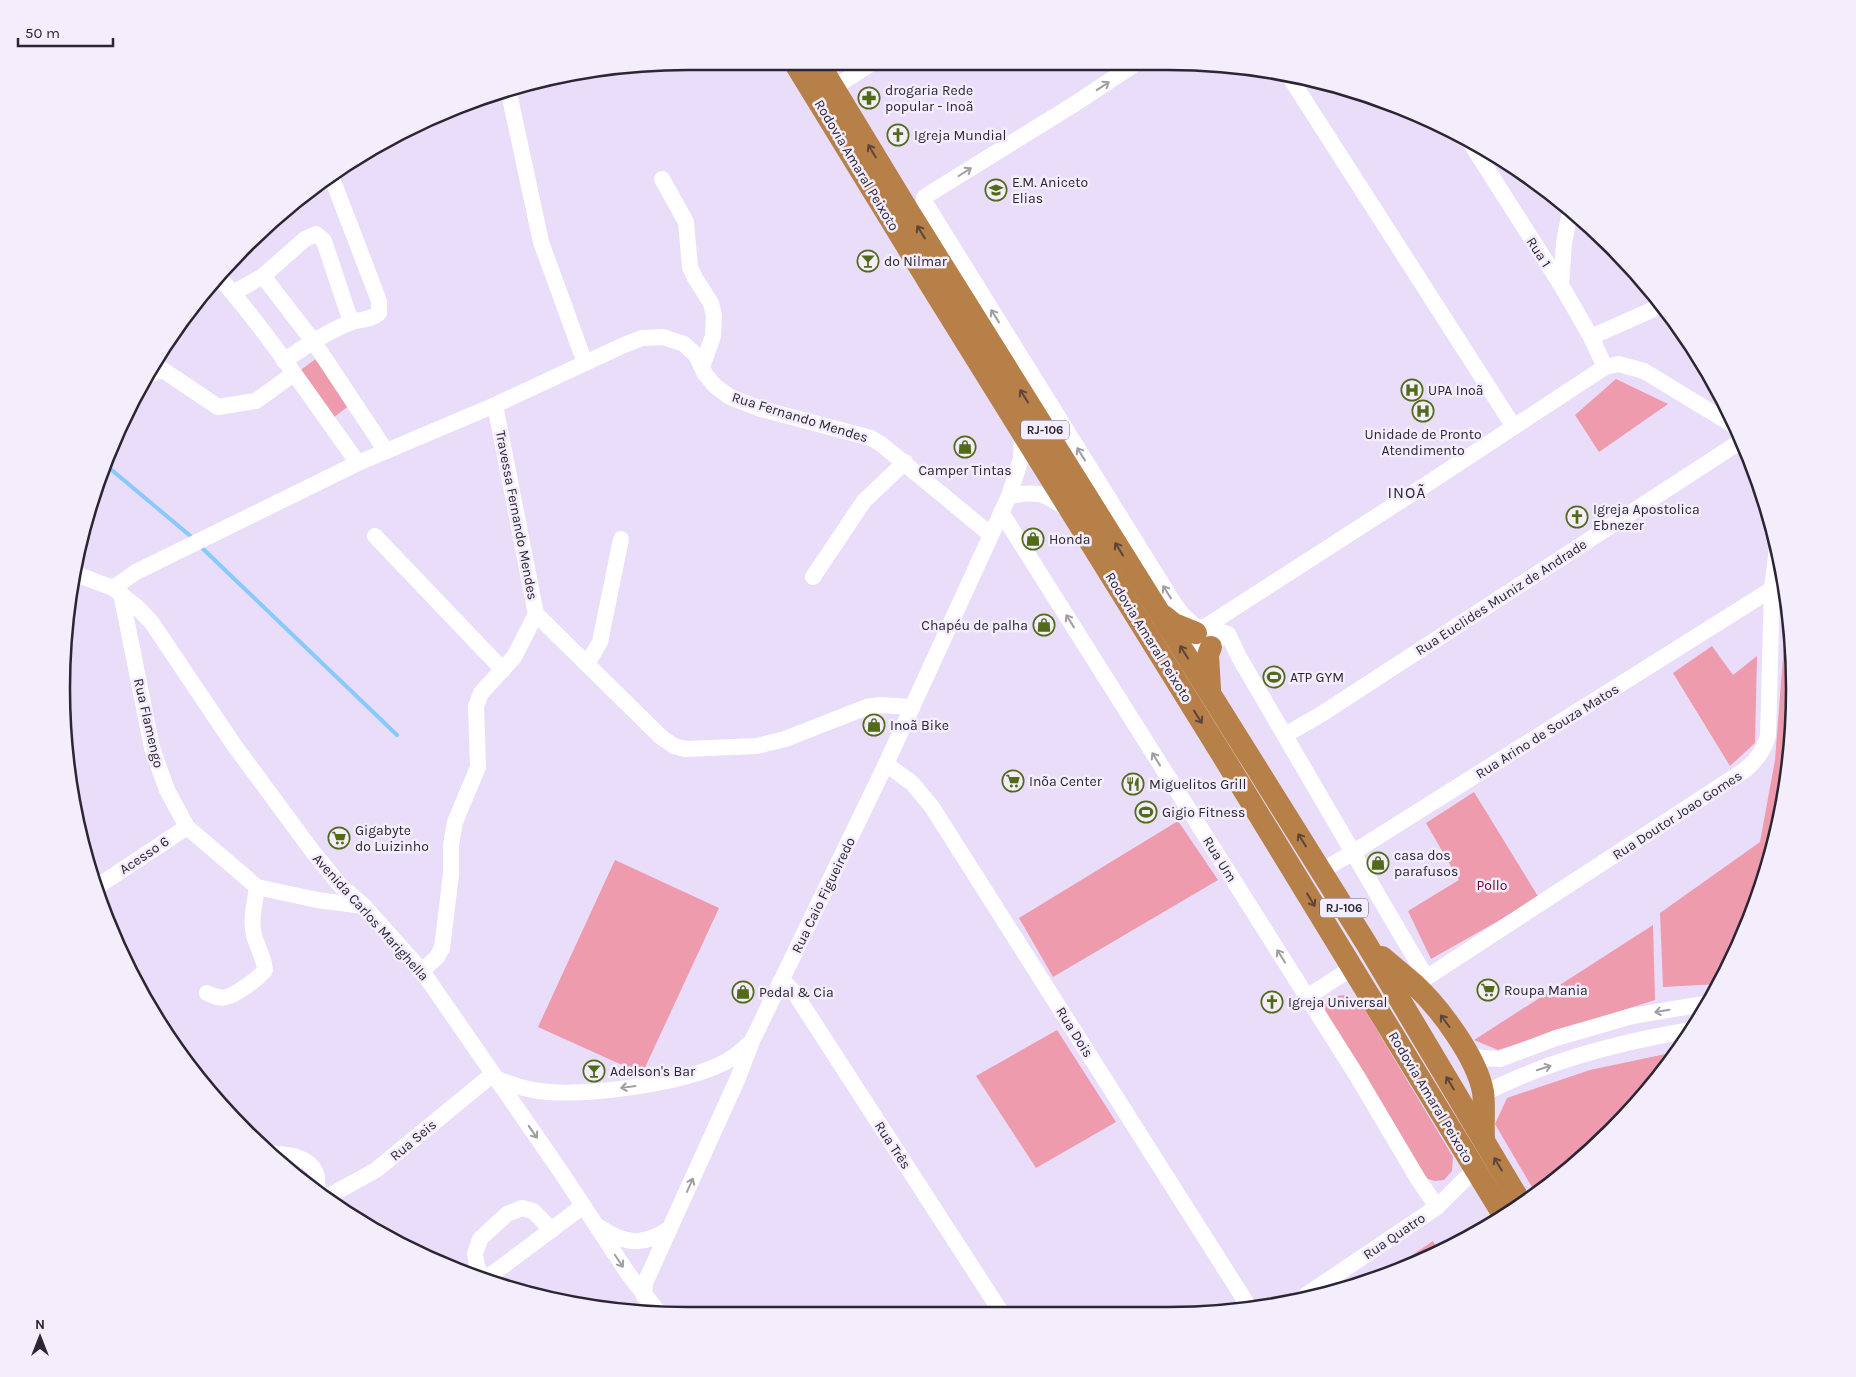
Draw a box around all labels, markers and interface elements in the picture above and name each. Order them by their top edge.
scale bar [18,15,112,47]
text: 50 m [25,24,60,42]
one-way arrow [1096,80,1110,91]
place label: drogaria Rede popular - Inoã [885,82,973,115]
pharmacy icon: drogaria Rede popular - Inoã [857,86,881,110]
street label: Rodovia Amaral Peixoto [811,97,903,234]
church icon: Igreja Mundial [886,123,910,147]
place label: Igreja Mundial [914,127,1006,144]
one-way arrow [866,145,876,159]
one-way arrow [958,166,972,177]
place label: E.M. Aniceto Elias [1012,174,1088,207]
school or university icon: E.M. Aniceto Elias [984,178,1008,202]
one-way arrow [916,225,926,239]
street label: Rua 1 [1523,234,1555,271]
bar icon: do Nilmar [856,249,880,273]
place label: do Nilmar [884,253,948,270]
one-way arrow [990,309,1000,323]
hospital icon: UPA Inoã [1400,378,1424,402]
place label: UPA Inoã [1428,382,1483,399]
street label: Rua Fernando Mendes [730,389,870,446]
one-way arrow [1019,390,1029,404]
hospital icon: Unidade de Pronto Atendimento [1411,399,1435,423]
road number: RJ-106 [1021,420,1069,440]
place label: Unidade de Pronto Atendimento [1364,426,1482,459]
street label: Travessa Fernando Mendes [492,429,541,601]
shop icon: Camper Tintas [953,435,977,459]
one-way arrow [1076,447,1086,461]
place label: Camper Tintas [918,462,1012,479]
district label: INOÃ [1388,483,1426,502]
place label: Igreja Apostolica Ebnezer [1593,501,1700,534]
church icon: Igreja Apostolica Ebnezer [1565,505,1589,529]
shop icon: Honda [1021,527,1045,551]
place label: Honda [1049,531,1090,548]
street label: Rua Euclides Muniz de Andrade [1412,536,1590,659]
one-way arrow [1114,542,1124,556]
street label: Rodovia Amaral Peixoto [1102,569,1196,705]
one-way arrow [1162,585,1172,599]
shop icon: Chapéu de palha [1032,613,1056,637]
one-way arrow [1065,615,1075,629]
place label: Chapéu de palha [921,617,1028,634]
one-way arrow [1179,645,1189,659]
sports icon: ATP GYM [1262,665,1286,689]
place label: ATP GYM [1290,669,1344,686]
street label: Rua Flamengo [130,677,167,770]
street label: Rua Arino de Souza Matos [1472,680,1622,783]
one-way arrow [1194,709,1204,723]
shop icon: Inoã Bike [862,713,886,737]
place label: Inoã Bike [890,717,949,734]
one-way arrow [1151,752,1162,766]
street label: Rua Doutor Joao Gomes [1609,767,1745,864]
supermarket icon: Inõa Center [1001,769,1025,793]
restaurant icon: Miguelitos Grill [1121,772,1145,796]
place label: Inõa Center [1029,773,1103,790]
place label: Miguelitos Grill [1149,776,1246,793]
sports icon: Gigio Fitness [1134,800,1158,824]
place label: Gigio Fitness [1162,804,1245,821]
place label: Gigabyte do Luizinho [355,822,429,855]
supermarket icon: Gigabyte do Luizinho [327,826,351,850]
street label: Acesso 6 [116,833,172,878]
street label: Rua Um [1199,833,1240,885]
one-way arrow [1297,833,1307,847]
street label: Rua Caio Figueiredo [788,834,859,956]
place label: casa dos parafusos [1394,847,1458,880]
street label: Avenida Carlos Marighella [309,850,432,984]
shop icon: casa dos parafusos [1366,851,1390,875]
park label: Pollo [1477,877,1507,894]
one-way arrow [1306,893,1316,907]
road number: RJ-106 [1320,898,1368,918]
one-way arrow [1275,949,1285,963]
supermarket icon: Roupa Mania [1476,978,1500,1002]
shop icon: Pedal & Cia [731,980,755,1004]
place label: Roupa Mania [1504,982,1588,999]
place label: Pedal & Cia [759,984,834,1001]
church icon: Igreja Universal [1260,990,1284,1014]
place label: Igreja Universal [1288,994,1388,1011]
street label: Rua Dois [1052,1004,1097,1061]
one-way arrow [1655,1006,1671,1016]
one-way arrow [1440,1014,1450,1028]
street label: Rodovia Amaral Peixoto [1385,1029,1477,1166]
bar icon: Adelson's Bar [582,1059,606,1083]
one-way arrow [1536,1062,1552,1072]
place label: Adelson's Bar [610,1063,696,1080]
one-way arrow [1444,1077,1454,1091]
one-way arrow [620,1082,636,1092]
street label: Rua Seis [387,1116,440,1165]
street label: Rua Três [871,1118,914,1172]
one-way arrow [528,1125,538,1139]
one-way arrow [1492,1157,1502,1171]
one-way arrow [685,1177,695,1192]
street label: Rua Quatro [1360,1209,1429,1263]
one-way arrow [615,1254,625,1268]
north arrow [15,1312,65,1362]
text: N [35,1316,45,1333]

